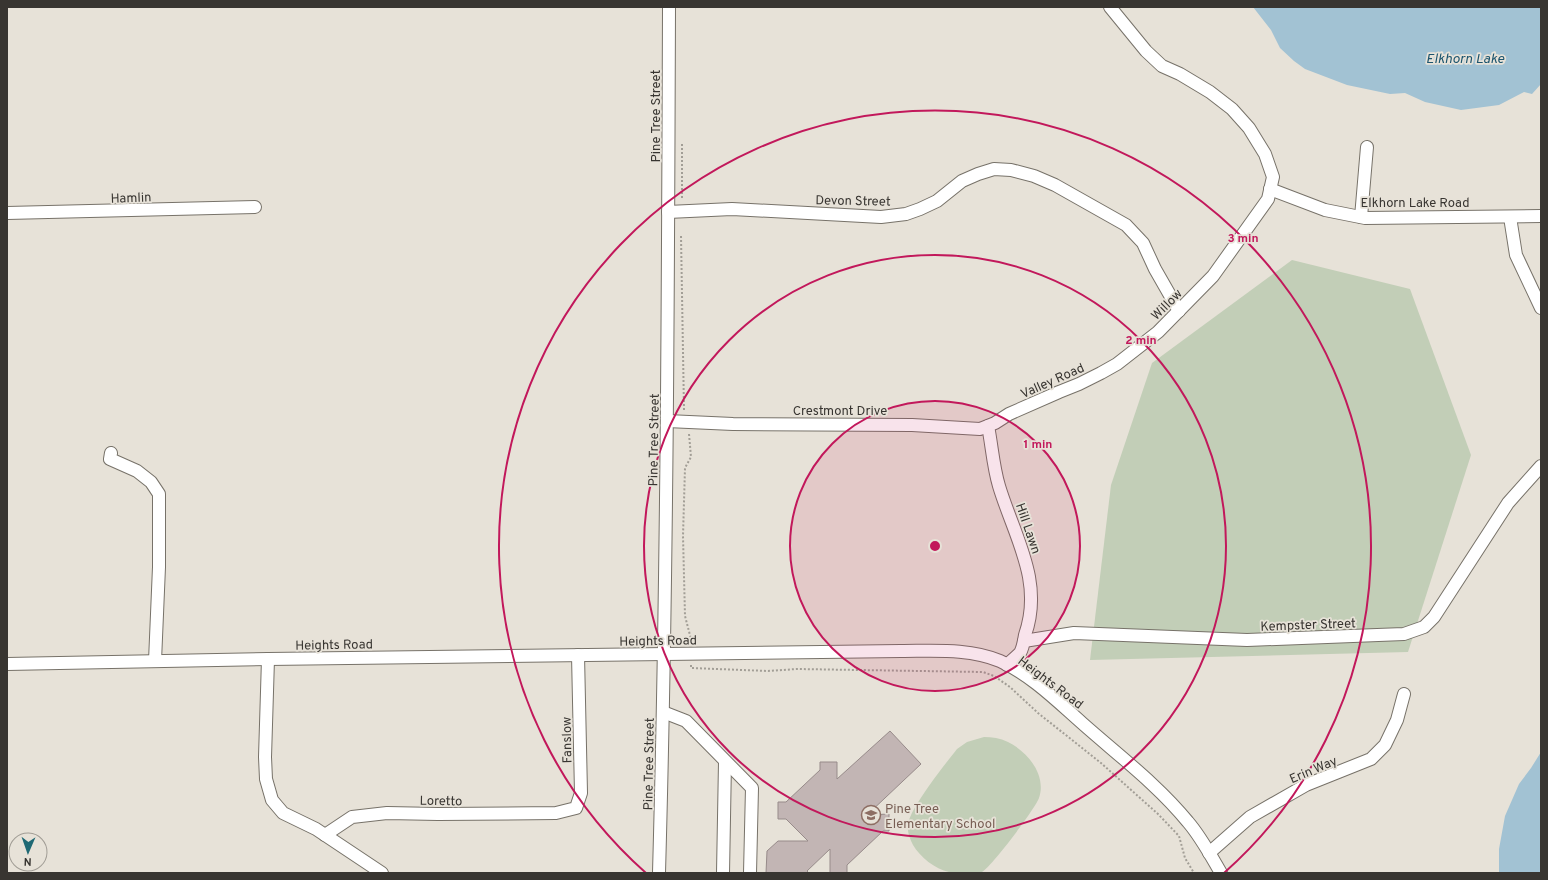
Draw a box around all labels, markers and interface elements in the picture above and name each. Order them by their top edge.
water label: Elkhorn Lake [1426,51,1505,68]
street label: Pine Tree Street [649,70,665,162]
street label: Hamlin [110,190,152,208]
street label: Devon Street [815,193,891,211]
street label: Elkhorn Lake Road [1361,196,1469,212]
text: 3 min [1227,231,1259,247]
street label: Willow [1149,287,1186,324]
text: 2 min [1125,333,1157,349]
street label: Valley Road [1019,361,1087,403]
street label: Pine Tree Street [646,393,664,487]
street label: Crestmont Drive [793,404,887,420]
text: 1 min [1024,437,1052,453]
street label: Hill Lawn [1011,501,1043,556]
centre of rings [928,539,942,553]
street label: Kempster Street [1260,616,1356,636]
street label: Heights Road [619,633,697,651]
street label: Heights Road [295,637,373,655]
street label: Heights Road [1014,654,1086,713]
street label: Fanslow [560,717,576,763]
street label: Pine Tree Street [641,717,659,811]
street label: Erin Way [1287,754,1340,788]
street label: Loretto [419,794,463,810]
place label: Pine Tree Elementary School [885,802,995,833]
school or university icon: Pine Tree Elementary School [860,804,882,826]
north arrow [8,832,48,872]
text: N [23,854,32,868]

